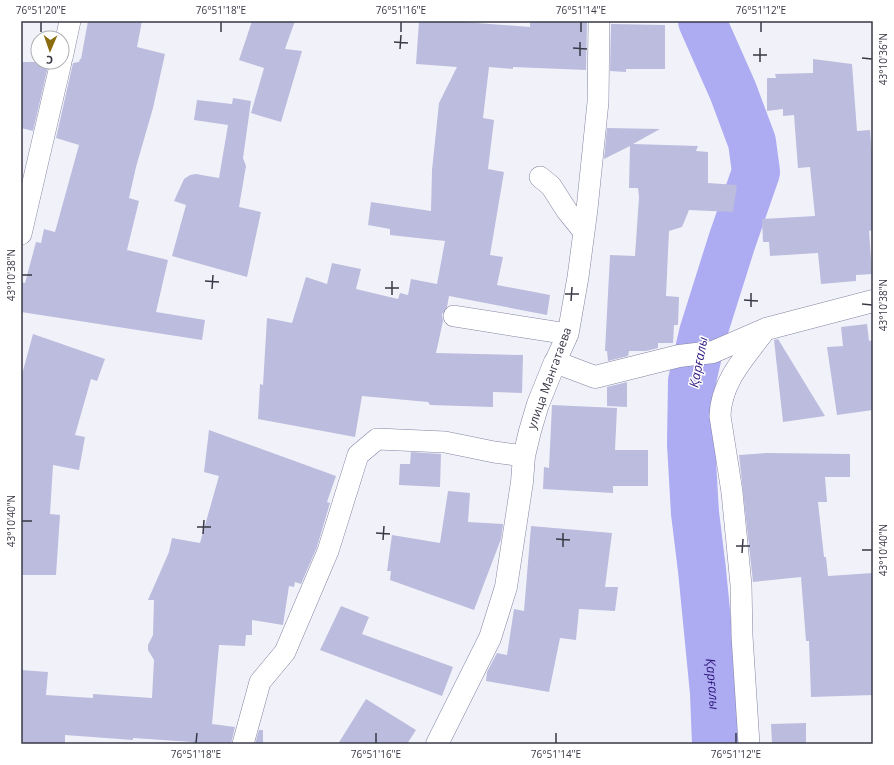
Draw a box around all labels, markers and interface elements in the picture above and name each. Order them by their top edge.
text: 76°51'20"E [16,3,66,17]
text: 76°51'18"E [196,3,246,17]
text: 76°51'16"E [376,3,426,17]
text: 76°51'14"E [556,3,606,17]
text: 76°51'12"E [736,3,786,17]
north arrow [30,30,70,70]
text: 43°10'36"N [876,33,890,85]
text: С [46,53,53,68]
text: 43°10'38"N [4,249,18,301]
text: 43°10'38"N [876,279,890,331]
street label: улица Мангатаева [523,325,575,431]
water label: Қарғалы [684,335,712,389]
text: 43°10'40"N [4,495,18,547]
text: 43°10'40"N [876,524,890,576]
water label: Қарғалы [702,657,724,710]
text: 76°51'18"E [171,747,221,761]
text: 76°51'16"E [351,747,401,761]
text: 76°51'14"E [531,747,581,761]
text: 76°51'12"E [711,747,761,761]

